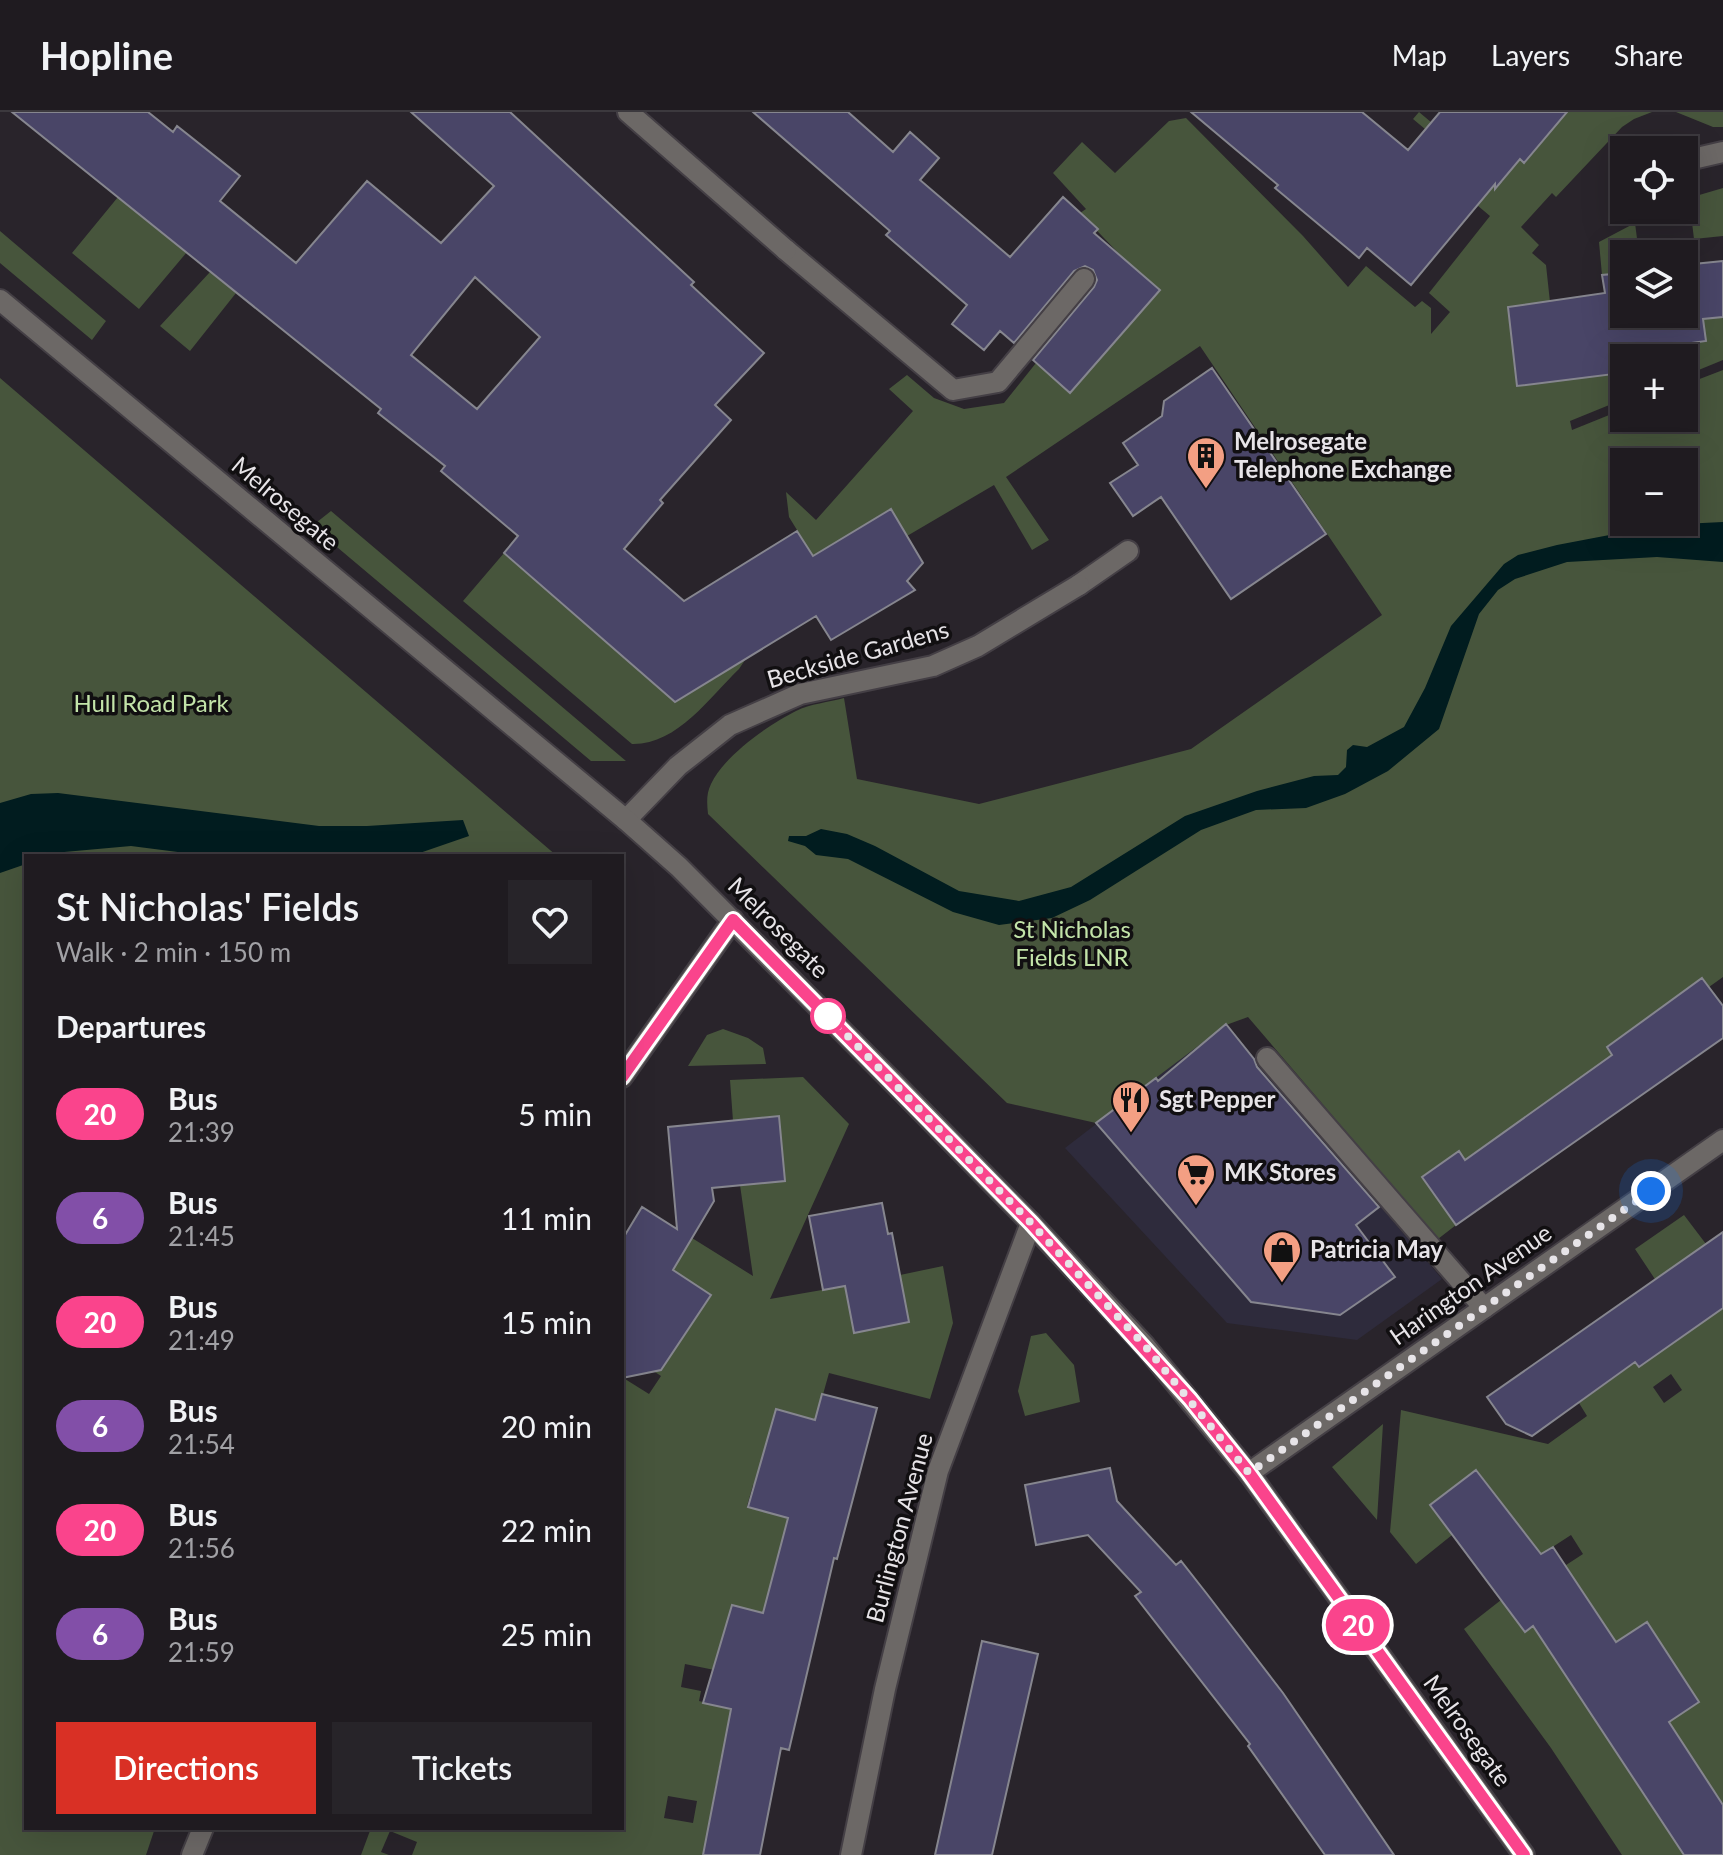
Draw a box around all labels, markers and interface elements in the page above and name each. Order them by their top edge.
text: Hopline [40,32,173,78]
text: Map [1392,38,1447,72]
text: Layers [1491,38,1570,72]
text: Share [1614,38,1683,72]
map controls [1610,136,1698,536]
button: locate [1610,136,1698,224]
button: layers [1610,240,1698,328]
button: + [1610,344,1698,432]
place label: Melrosegate Telephone Exchange [1234,426,1452,483]
building icon: Melrosegate Telephone Exchange [1185,435,1227,490]
button: − [1610,448,1698,536]
street label: Melrosegate [227,450,345,556]
street label: Beckside Gardens [763,614,952,693]
park label: Hull Road Park [73,688,229,717]
street label: Melrosegate [723,870,836,983]
button: heart [508,880,592,964]
text: St Nicholas' Fields [56,883,359,929]
park label: St Nicholas Fields LNR [1013,914,1131,971]
text: Walk · 2 min · 150 m [56,936,291,968]
unlabelled marker [811,999,845,1033]
text: Departures [56,1008,206,1044]
restaurant icon: Sgt Pepper [1110,1079,1152,1134]
text: Bus [168,1080,218,1116]
place label: Sgt Pepper [1159,1084,1275,1113]
text: 5 min [518,1096,592,1132]
text: 20 [84,1097,116,1131]
text: 21:39 [168,1116,235,1148]
supermarket icon: MK Stores [1175,1152,1217,1207]
place label: MK Stores [1224,1157,1336,1186]
your location [1631,1171,1671,1211]
text: Bus [168,1184,218,1220]
text: 11 min [501,1200,592,1236]
text: 6 [92,1201,108,1235]
street label: Harington Avenue [1384,1217,1557,1350]
text: 21:45 [168,1220,235,1252]
shop icon: Patricia May [1261,1229,1303,1284]
place label: Patricia May [1310,1234,1443,1263]
text: Bus [168,1288,218,1324]
text: 15 min [501,1304,592,1340]
text: 20 [84,1305,116,1339]
text: 21:49 [168,1324,235,1356]
text: Bus [168,1392,218,1428]
text: 20 min [501,1408,592,1444]
text: 6 [92,1409,108,1443]
text: 21:54 [168,1428,235,1460]
street label: Burlington Avenue [859,1430,938,1626]
text: Bus [168,1496,218,1532]
text: 22 min [501,1512,592,1548]
text: 20 [84,1513,116,1547]
text: 21:56 [168,1532,235,1564]
line badge: 20 [1322,1599,1394,1651]
text: Bus [168,1600,218,1636]
text: 20 [1342,1608,1374,1642]
text: 25 min [501,1616,592,1652]
text: 6 [92,1617,108,1651]
text: 21:59 [168,1636,235,1668]
street label: Melrosegate [1418,1669,1518,1791]
button: Directions [56,1722,316,1814]
button: Tickets [332,1722,592,1814]

